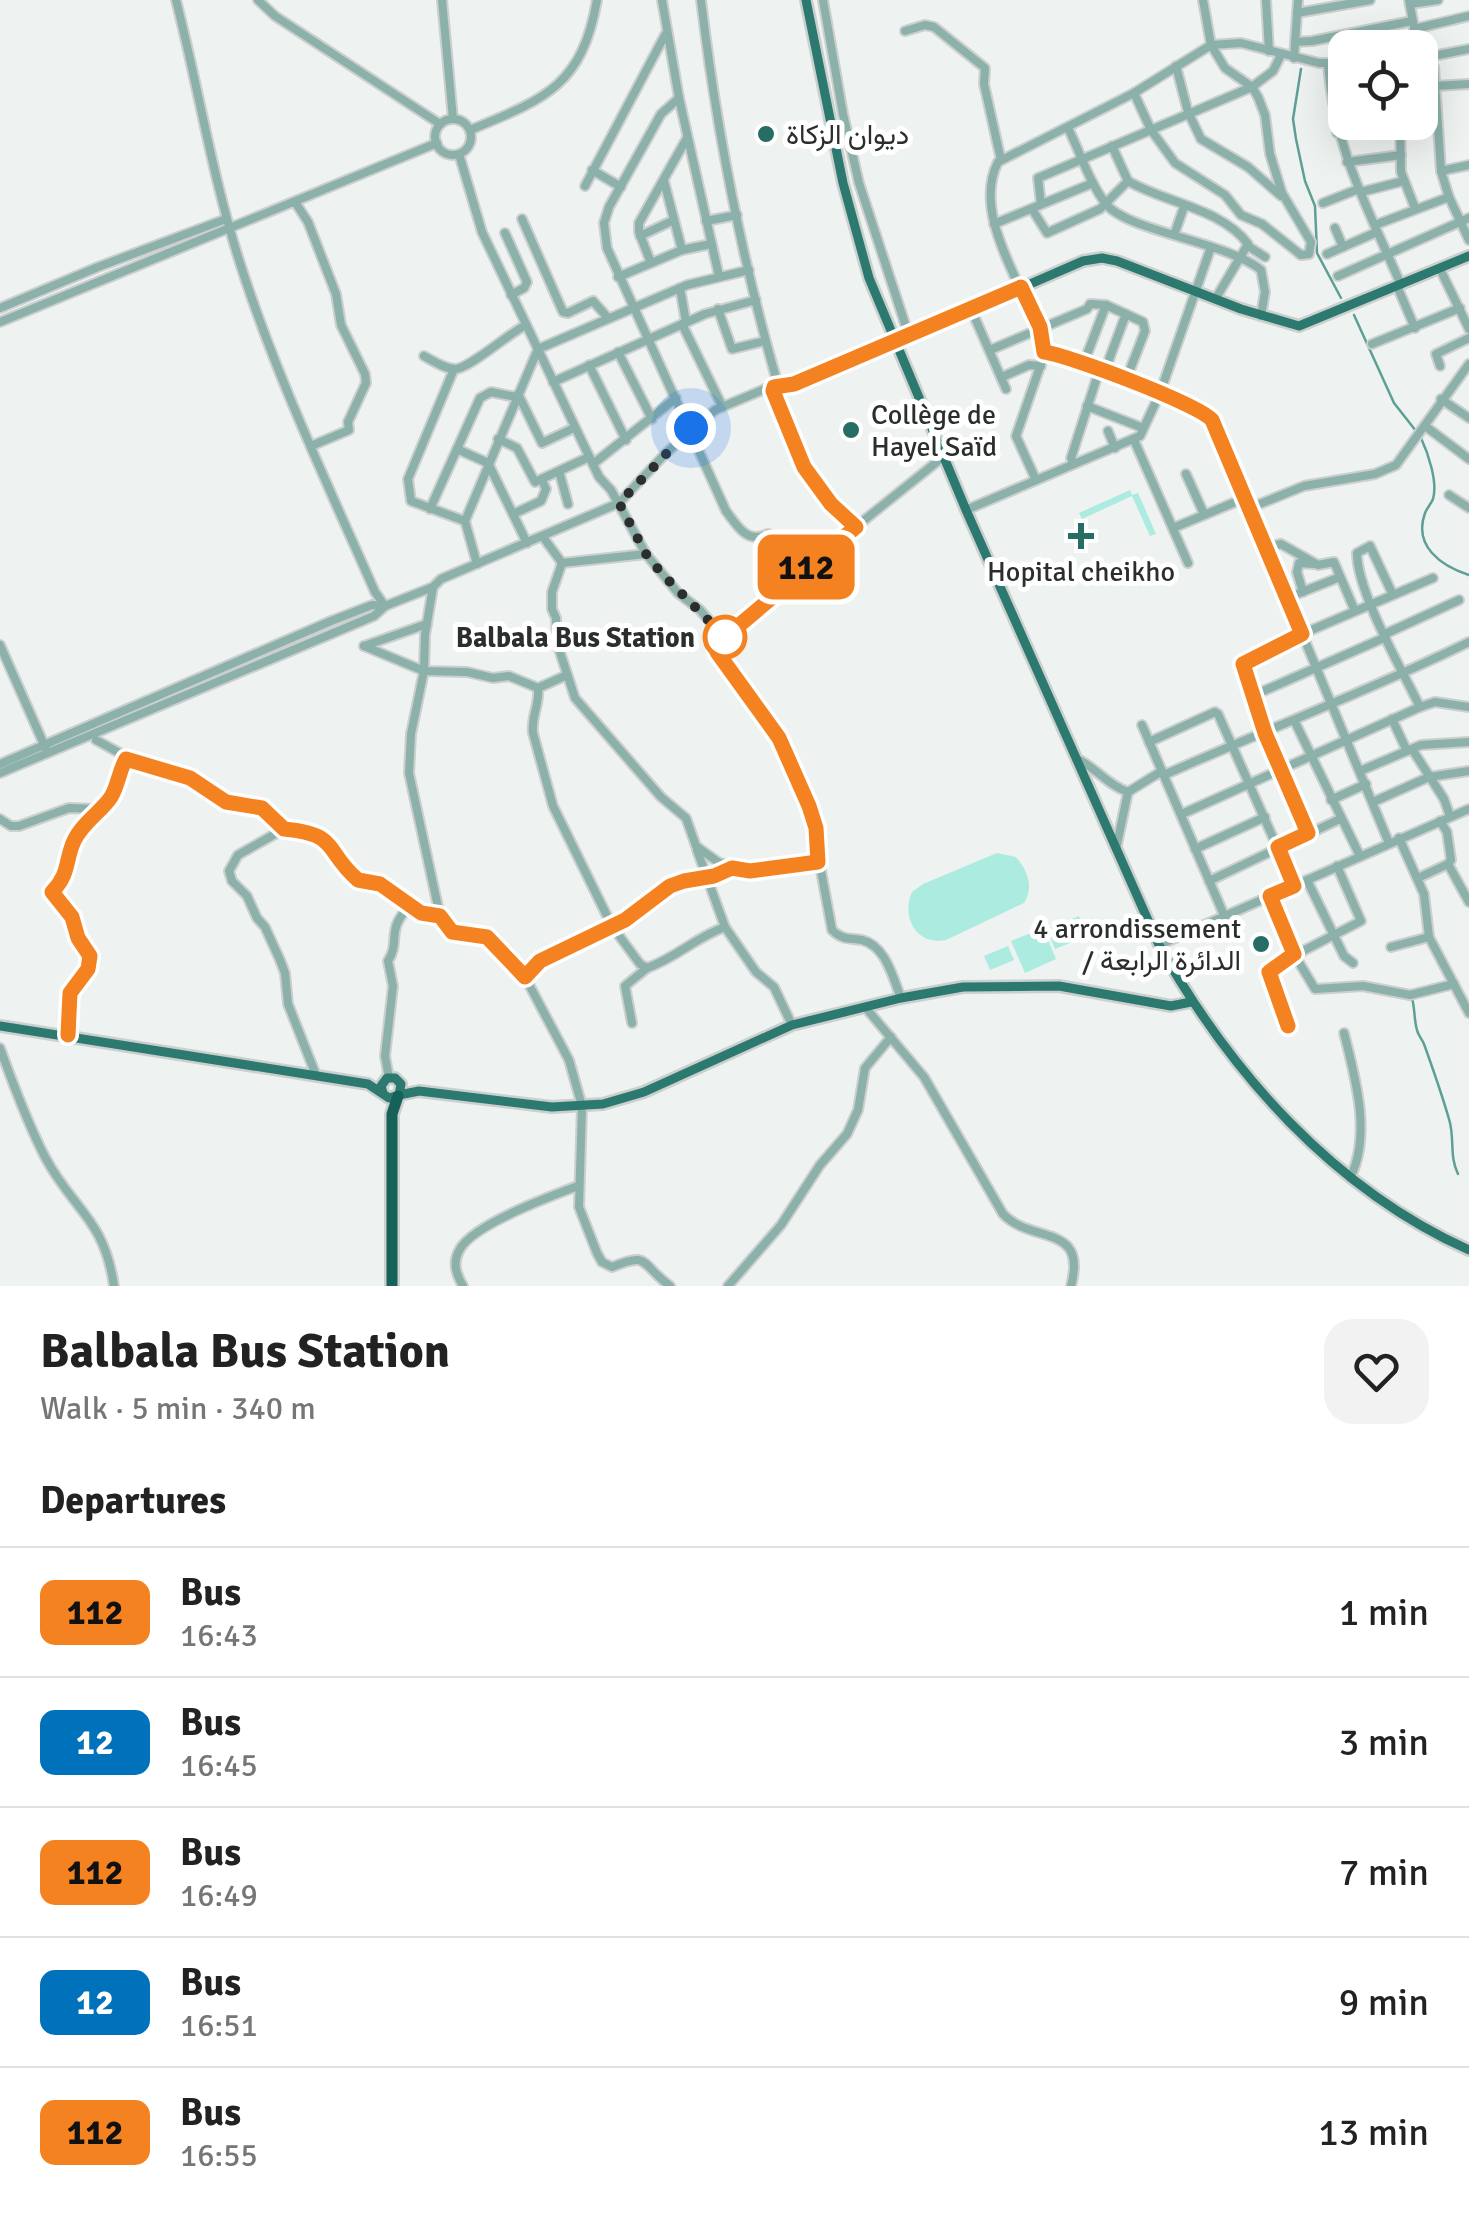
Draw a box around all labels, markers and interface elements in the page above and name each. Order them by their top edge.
map controls [1328,30,1438,140]
button: locate [1328,30,1438,140]
place label: ديوان الزكاة [786,118,909,152]
marker: ديوان الزكاة [755,123,777,145]
place label: Collège de Hayel Saïd [871,398,997,464]
your location [666,403,716,453]
marker: Collège de Hayel Saïd [840,419,862,441]
marker: Hopital cheikho [1068,523,1094,549]
line badge: 112 [748,534,864,600]
text: 112 [778,546,834,589]
place label: Hopital cheikho [987,555,1175,589]
marker: Balbala Bus Station [704,616,746,658]
place label: Balbala Bus Station [456,621,695,655]
place label: 4 arrondissement / الدائرة الرابعة [1033,912,1241,978]
marker: 4 arrondissement / الدائرة الرابعة [1250,933,1272,955]
button: heart [1324,1319,1429,1424]
text: Balbala Bus Station [40,1322,450,1381]
text: Walk · 5 min · 340 m [40,1389,316,1428]
text: Departures [40,1477,226,1524]
text: Bus [180,1569,241,1616]
text: 1 min [1339,1589,1429,1636]
text: 112 [67,1591,123,1634]
text: 16:43 [180,1616,258,1655]
text: Bus [180,1699,241,1746]
text: 3 min [1339,1719,1429,1766]
text: 12 [76,1721,114,1764]
text: 16:45 [180,1746,258,1785]
text: Bus [180,1829,241,1876]
text: 7 min [1339,1849,1429,1896]
text: 112 [67,1851,123,1894]
text: 16:49 [180,1876,258,1915]
text: Bus [180,1959,241,2006]
text: 9 min [1339,1979,1429,2026]
text: 12 [76,1981,114,2024]
text: 16:51 [180,2006,258,2045]
text: Bus [180,2089,241,2136]
text: 13 min [1318,2109,1429,2156]
text: 112 [67,2111,123,2154]
text: 16:55 [180,2136,258,2175]

